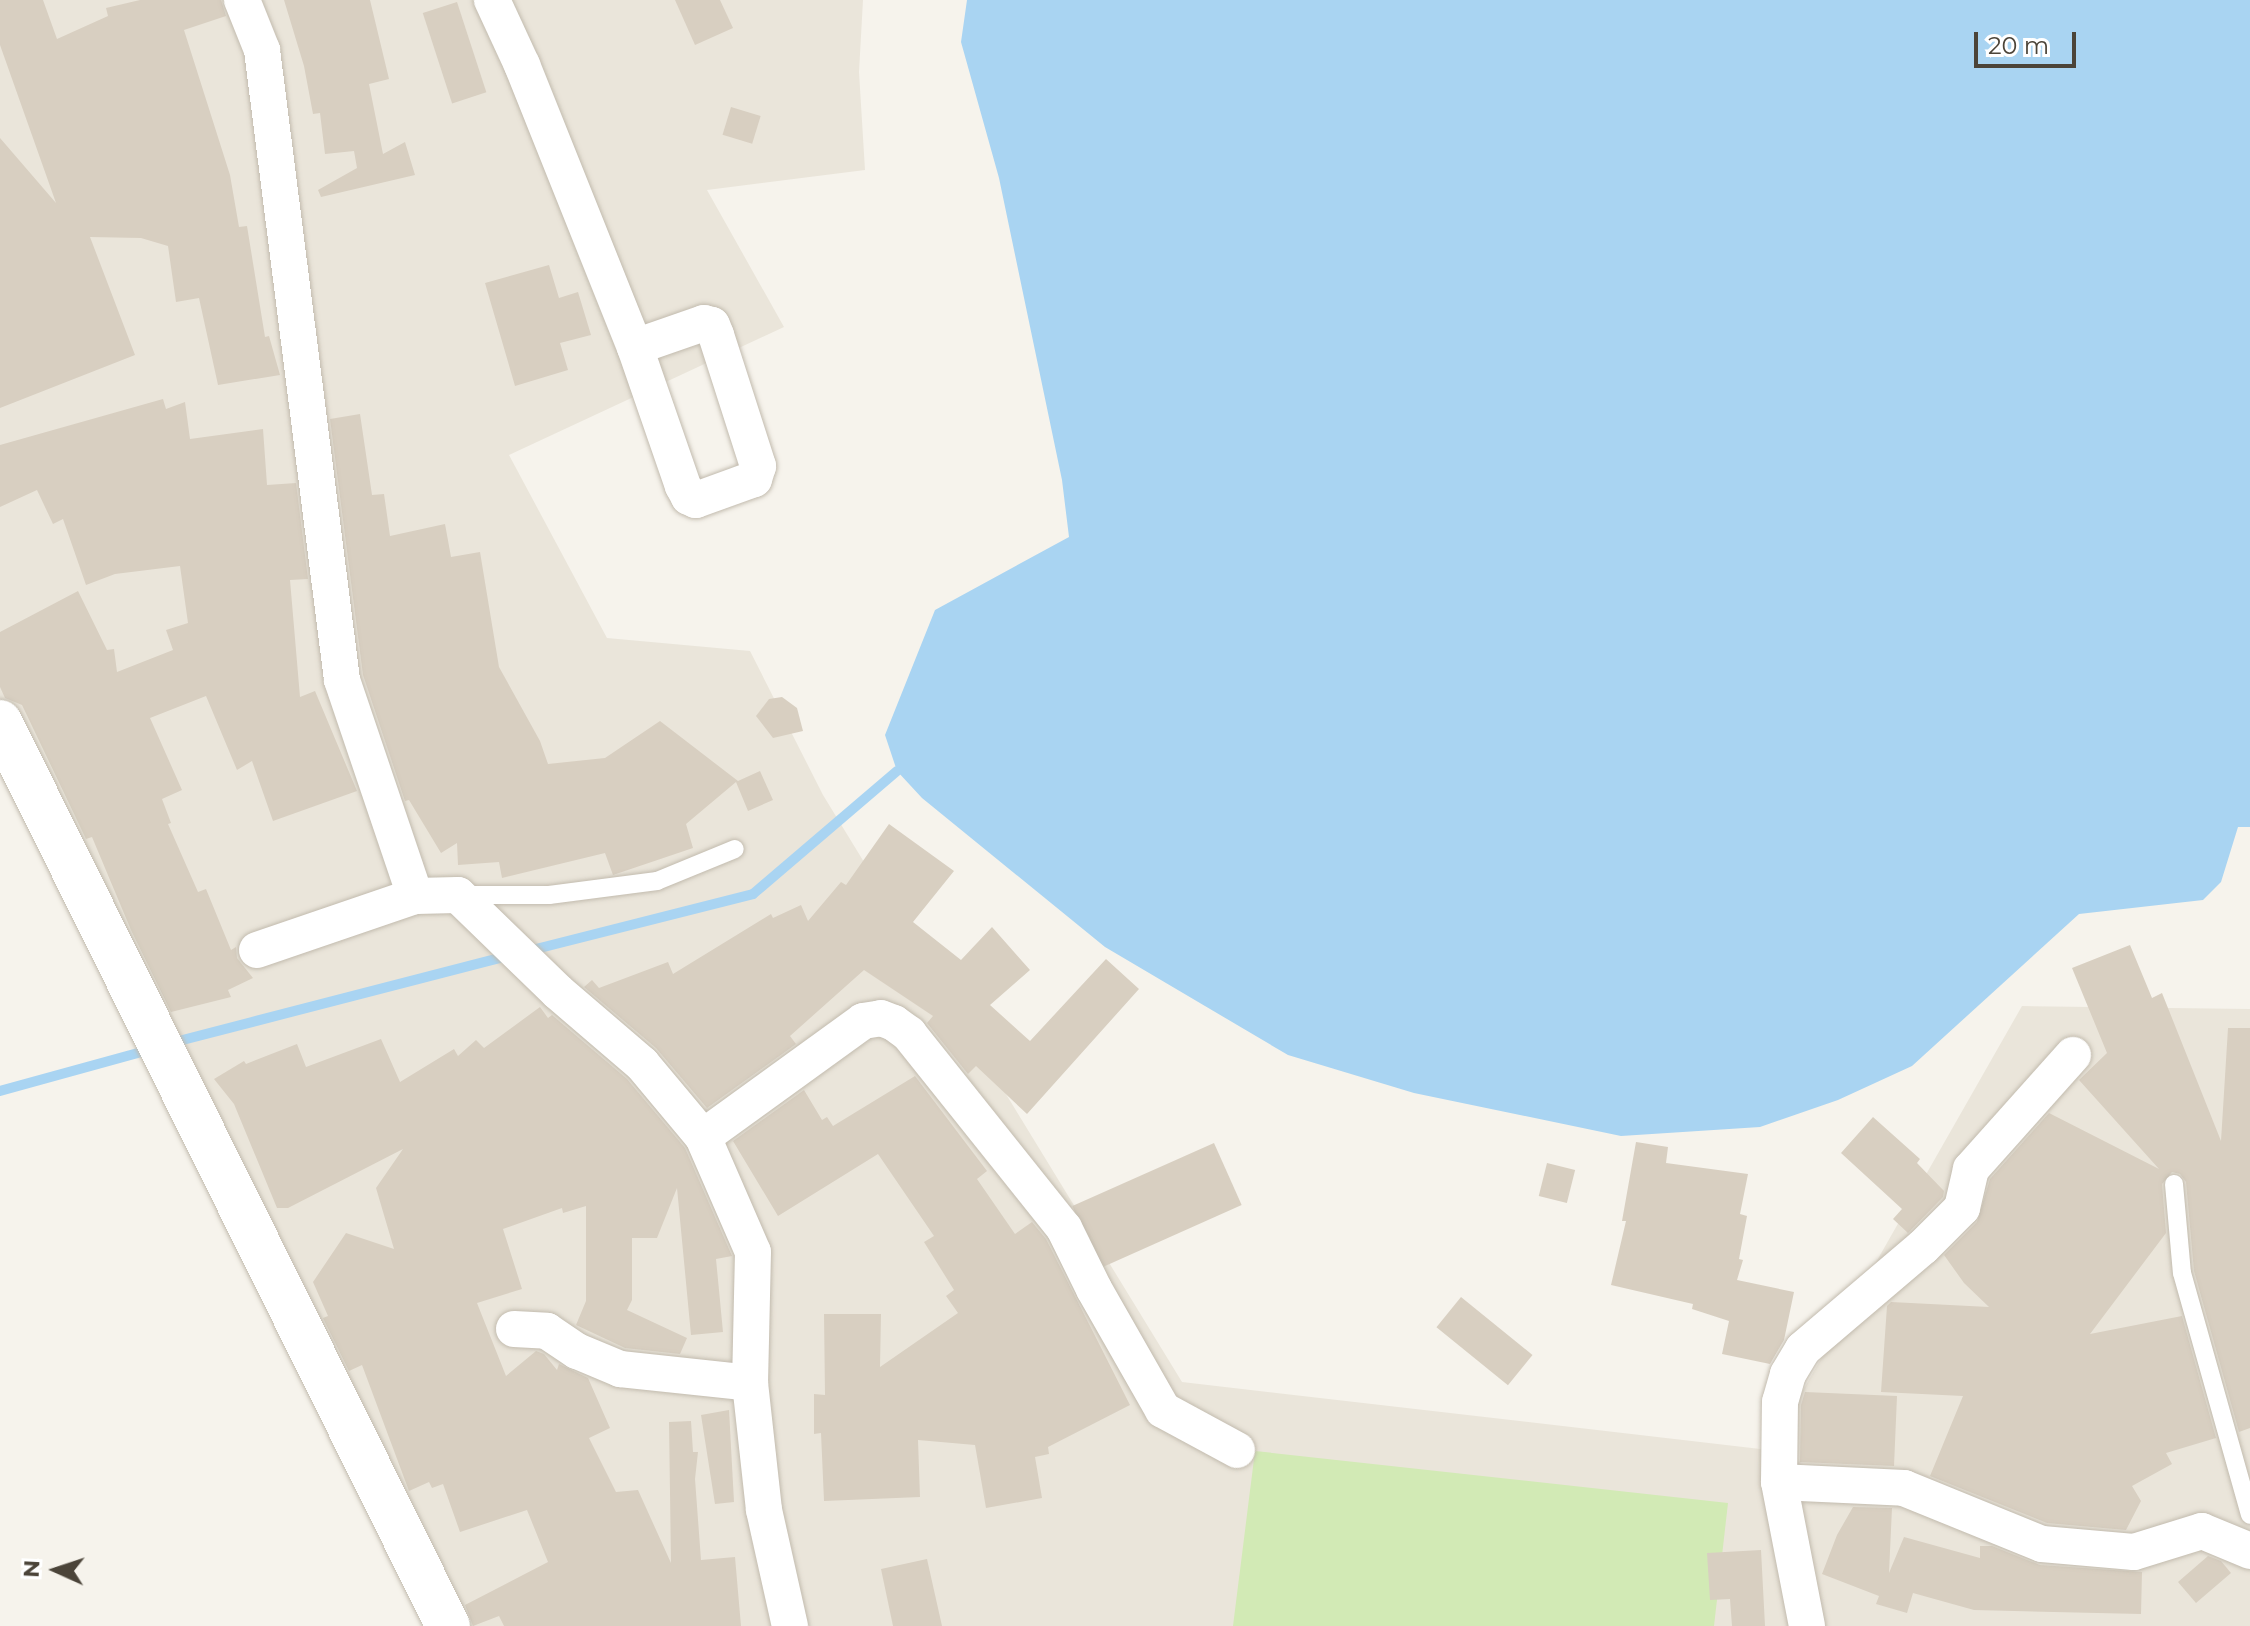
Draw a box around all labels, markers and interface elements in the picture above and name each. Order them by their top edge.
scale bar [1978,16,2080,66]
text: 20 m [1988,31,2049,60]
north arrow [16,1530,96,1610]
text: N [18,1559,45,1578]

